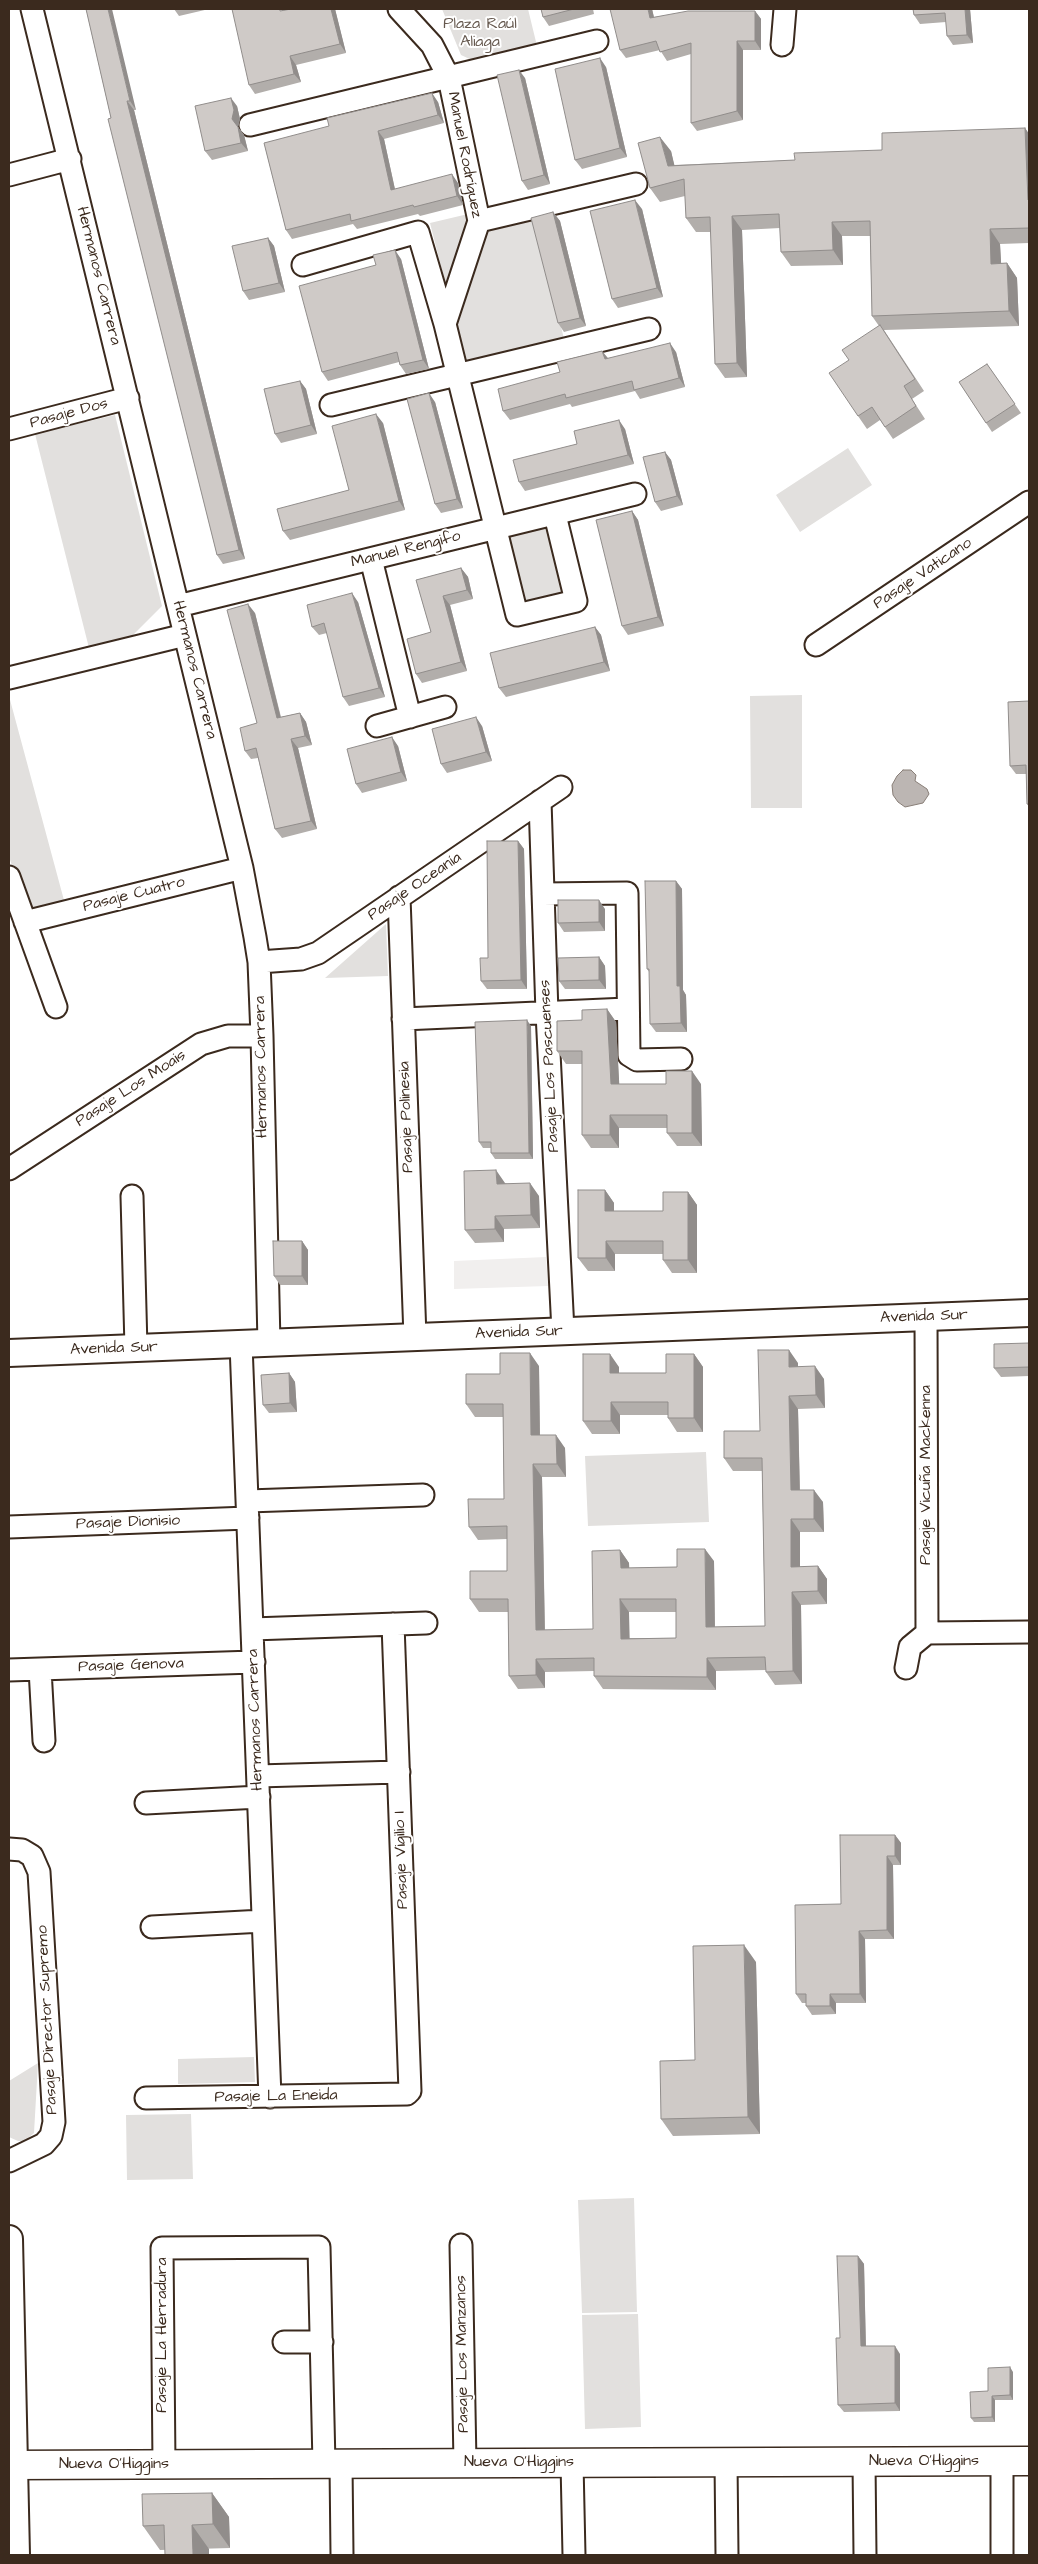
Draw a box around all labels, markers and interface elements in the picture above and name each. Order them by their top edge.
park label: Plaza Raúl Aliaga [443,15,517,53]
street label: Manuel Rodríguez [442,90,486,220]
street label: Hermanos Carrera [72,205,124,347]
street label: Pasaje Dos [28,394,110,434]
street label: Manuel Rengifo [349,527,463,573]
street label: Pasaje Vaticano [870,534,976,614]
street label: Hermanos Carrera [168,599,220,741]
street label: Pasaje Oceanía [365,849,465,925]
street label: Pasaje Cuatro [81,873,187,917]
street label: Pasaje Los Pascuenses [536,979,564,1153]
street label: Hermanos Carrera [251,996,273,1138]
street label: Pasaje Los Moais [72,1046,190,1132]
street label: Pasaje Polinesia [395,1061,419,1173]
street label: Avenida Sur [880,1306,968,1328]
street label: Avenida Sur [475,1322,563,1344]
street label: Avenida Sur [70,1338,158,1360]
street label: Pasaje Vicuña Mackenna [917,1385,937,1565]
street label: Pasaje Dionisio [76,1512,180,1534]
street label: Hermanos Carrera [244,1649,268,1791]
street label: Pasaje Genova [78,1655,184,1677]
street label: Pasaje Vigilio I [391,1811,413,1909]
street label: Pasaje Director Supremo [33,1925,63,2115]
street label: Pasaje La Eneida [214,2086,338,2108]
street label: Pasaje La Herradura [153,2257,173,2413]
street label: Pasaje Los Manzanos [452,2275,474,2433]
street label: Nueva O'Higgins [869,2452,979,2472]
street label: Nueva O'Higgins [464,2453,574,2473]
street label: Nueva O'Higgins [59,2455,169,2475]

